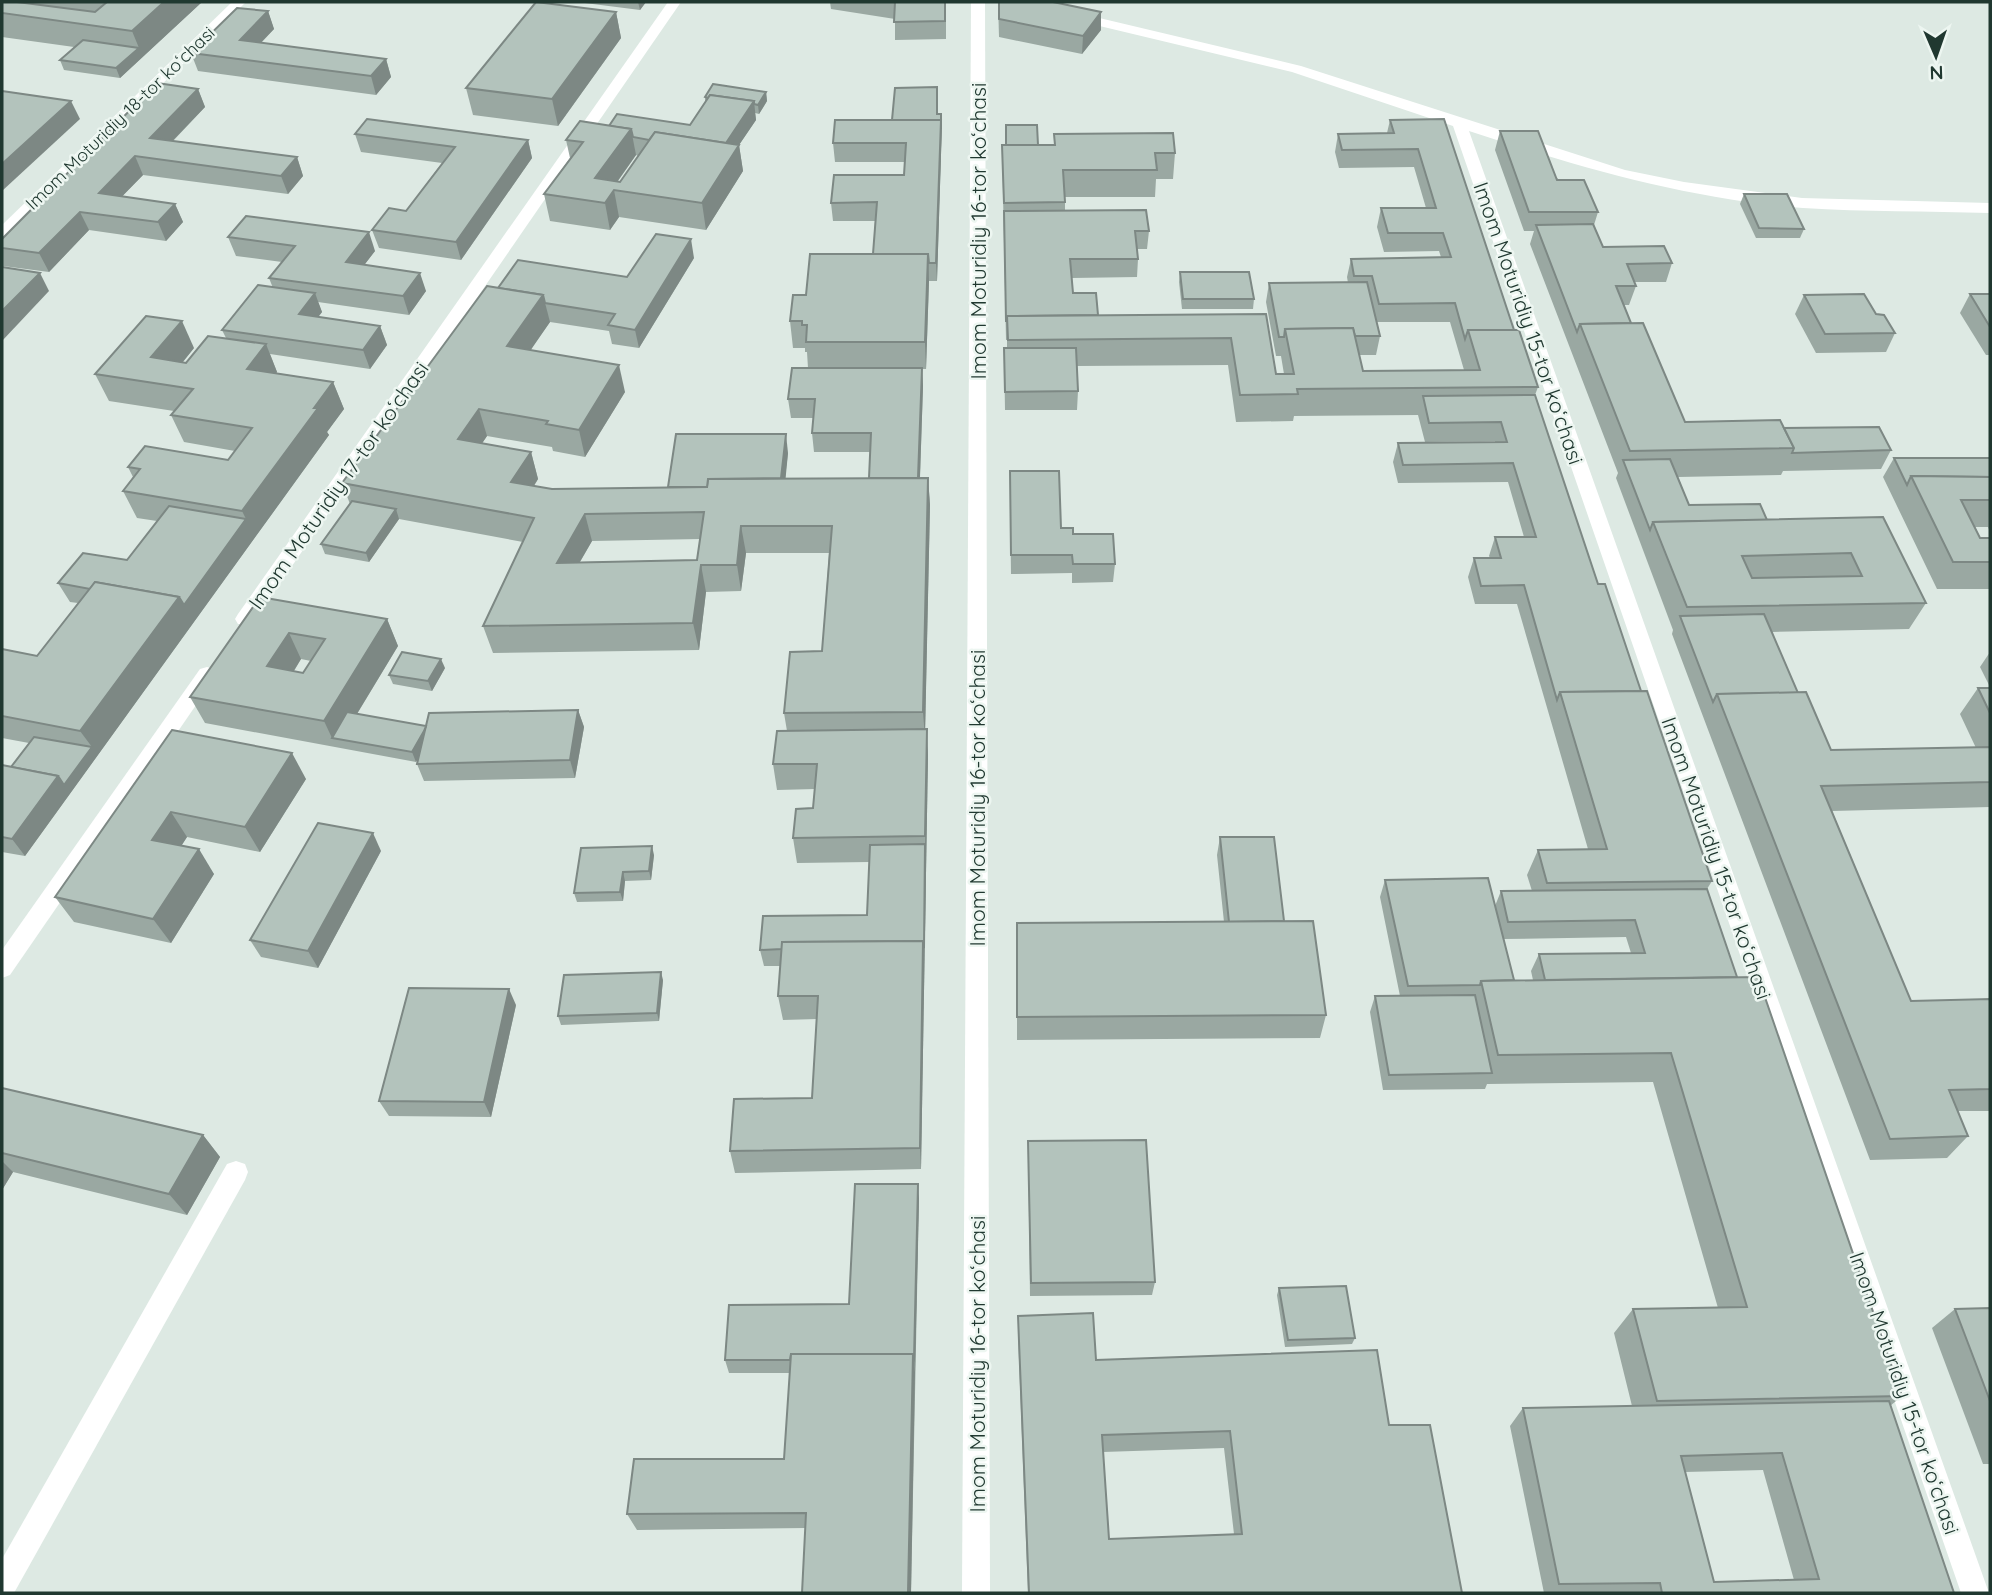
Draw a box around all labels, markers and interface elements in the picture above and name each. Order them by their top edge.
street label: Imom Moturidiy 18-tor koʻchasi [20,21,220,215]
north arrow [1901,21,1971,91]
text: N [1929,61,1944,85]
street label: Imom Moturidiy 16-tor koʻchasi [965,83,991,379]
street label: Imom Moturidiy 15-tor koʻchasi [1468,178,1590,468]
street label: Imom Moturidiy 17-tor koʻchasi [242,356,434,614]
street label: Imom Moturidiy 16-tor koʻchasi [964,650,990,946]
street label: Imom Moturidiy 15-tor koʻchasi [1656,713,1778,1003]
street label: Imom Moturidiy 16-tor koʻchasi [964,1216,990,1512]
street label: Imom Moturidiy 15-tor koʻchasi [1844,1248,1966,1538]

